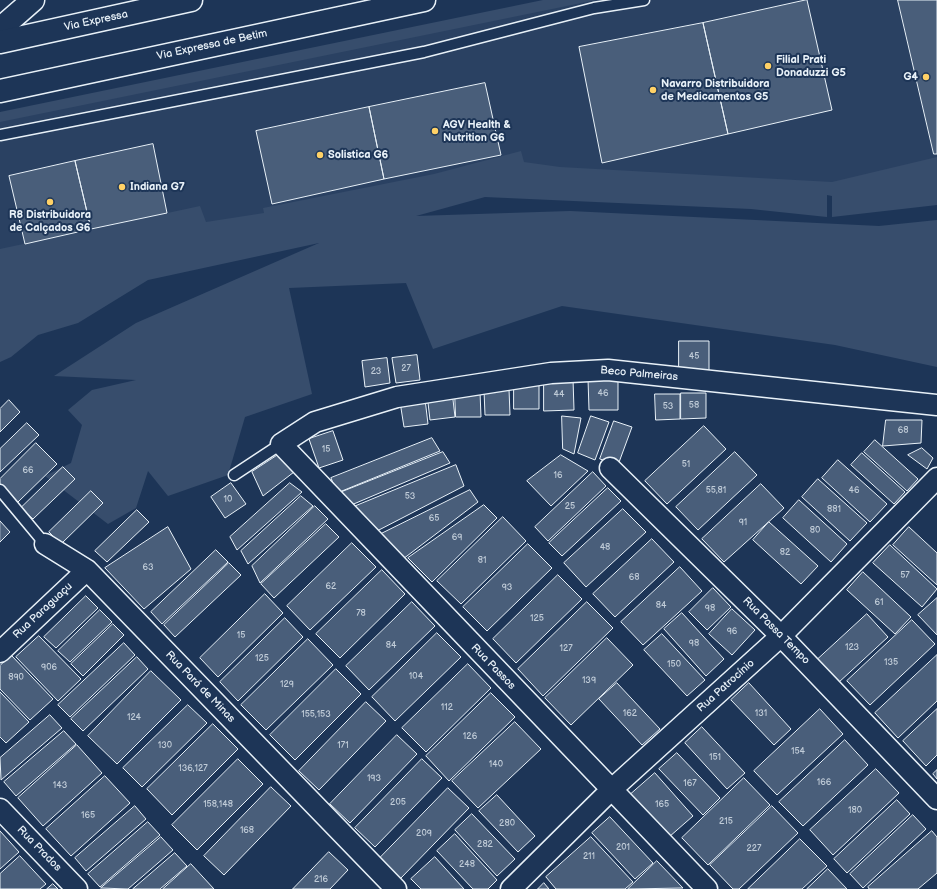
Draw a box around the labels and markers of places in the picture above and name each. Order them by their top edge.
place label: Filial Prati Donaduzzi G5 [776,53,846,79]
marker: Filial Prati Donaduzzi G5 [763,61,773,71]
place label: G4 [903,70,918,84]
marker: G4 [921,72,931,82]
place label: Navarro Distribuidora de Medicamentos G5 [661,77,770,103]
marker: Navarro Distribuidora de Medicamentos G5 [648,85,658,95]
place label: AGV Health & Nutrition G6 [443,118,511,144]
marker: AGV Health & Nutrition G6 [430,126,440,136]
place label: Solistica G6 [328,148,388,162]
marker: Solistica G6 [315,150,325,160]
place label: Indiana G7 [130,180,185,194]
marker: Indiana G7 [117,182,127,192]
marker: R8 Distribuidora de Calçados G6 [45,197,55,207]
place label: R8 Distribuidora de Calçados G6 [9,208,91,234]

